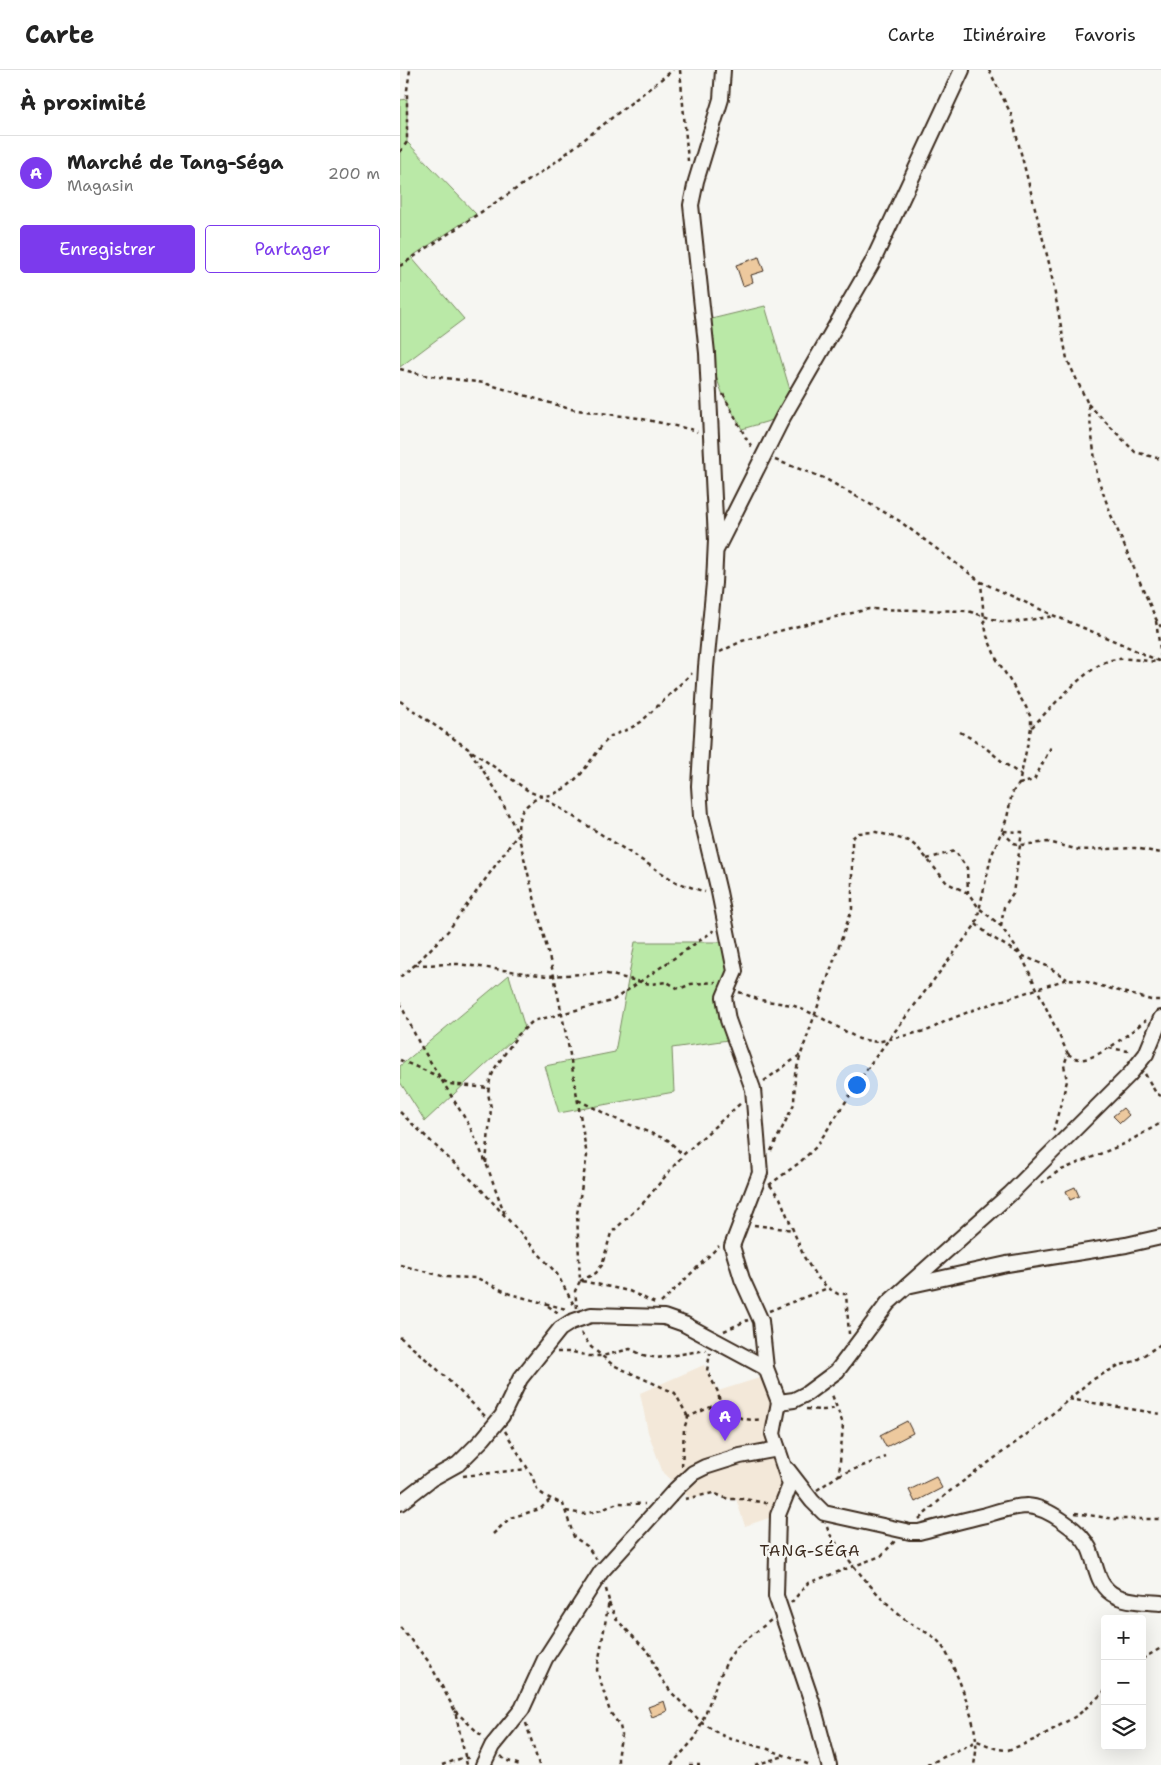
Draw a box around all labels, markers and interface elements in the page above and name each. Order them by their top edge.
text: Carte [25,19,94,51]
text: Carte [888,23,935,47]
text: Itinéraire [963,23,1047,47]
text: Favoris [1075,23,1136,47]
text: À proximité [20,89,146,117]
text: Marché de Tang-Séga [67,150,283,175]
text: A [30,163,42,184]
text: 200 m [328,163,380,184]
text: Magasin [67,175,133,196]
button: Enregistrer [20,225,195,273]
button: Partager [205,225,380,273]
your location [844,1072,870,1098]
pin: A [709,1400,741,1441]
district label: TANG-SÉGA [759,1540,861,1561]
map controls [1101,1615,1146,1750]
button: + [1101,1615,1146,1660]
button: − [1101,1660,1146,1705]
button: layers [1101,1705,1146,1750]

